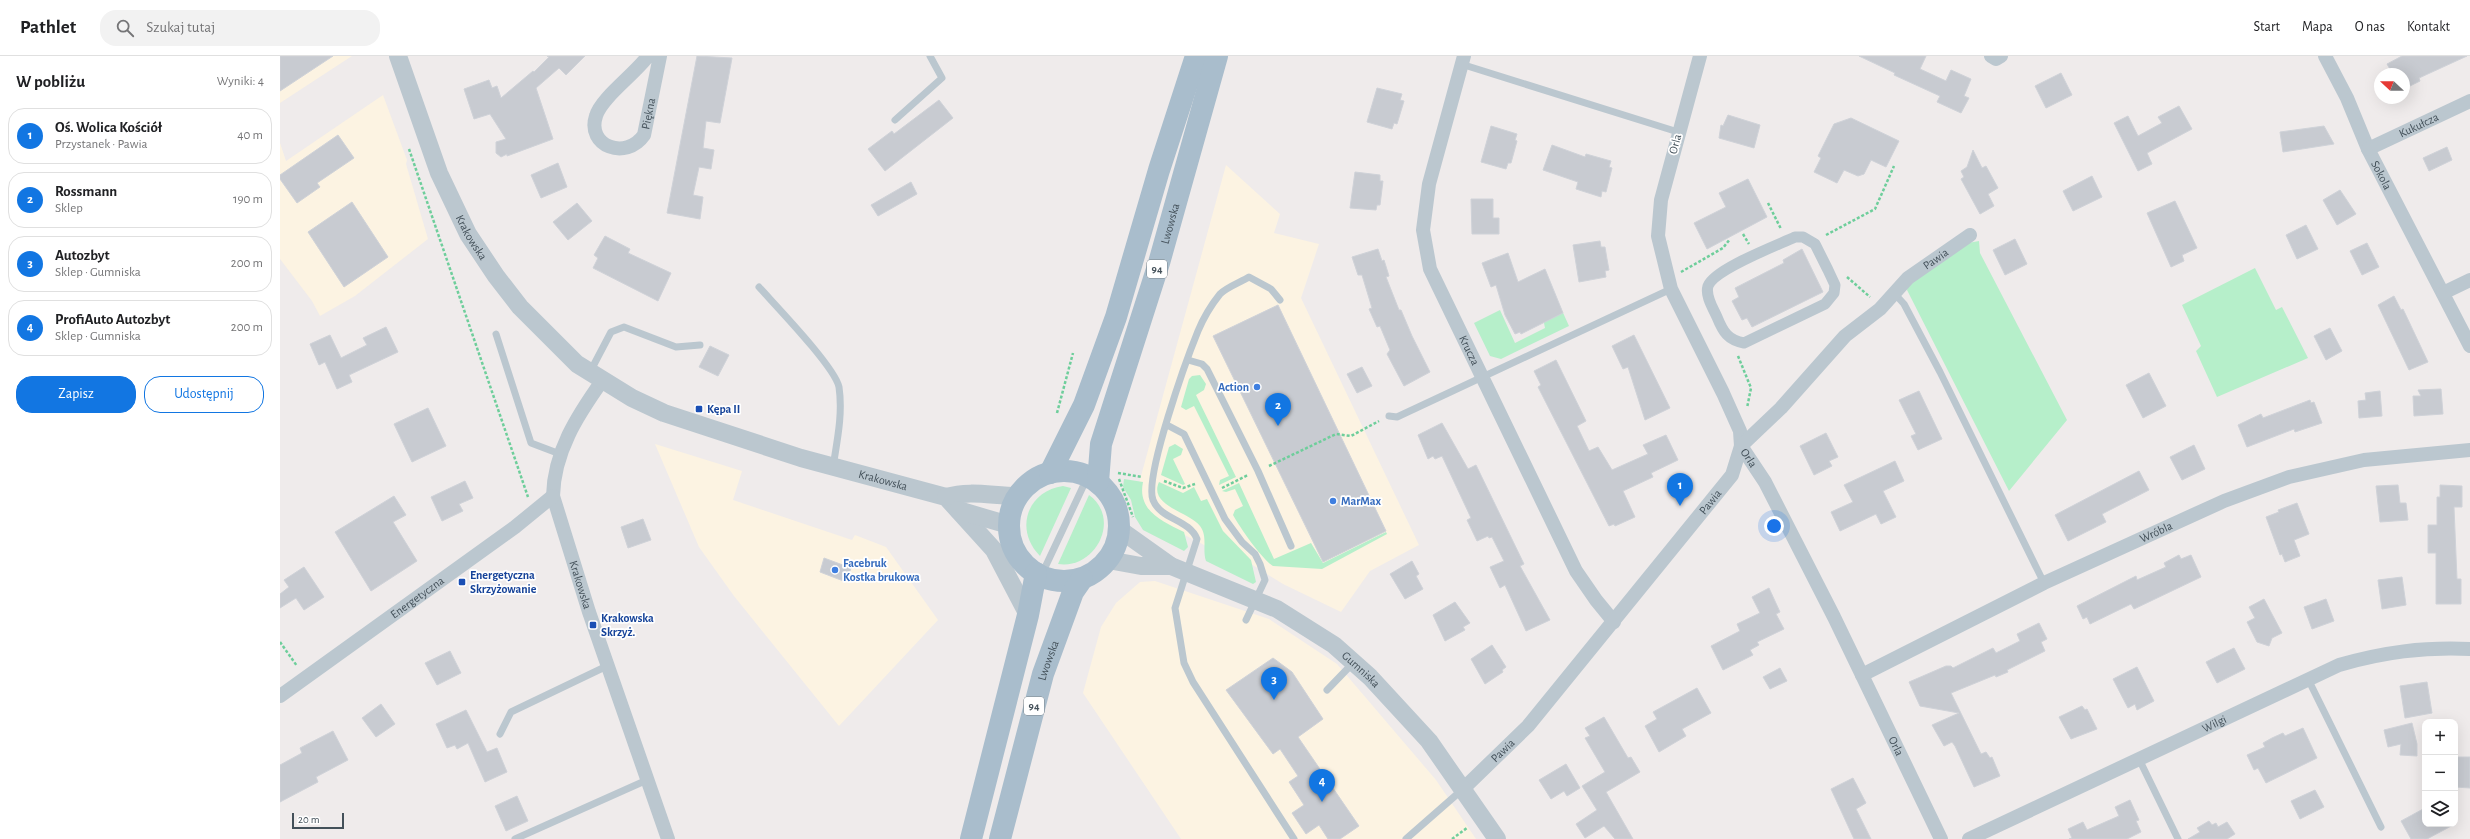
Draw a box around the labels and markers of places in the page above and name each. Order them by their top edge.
place label: Action [1218,381,1249,393]
marker: Action [1252,382,1262,392]
pin: 2 [1265,393,1291,426]
place label: Kępa II [707,403,740,415]
marker: Kępa II [694,404,704,414]
pin: 1 [1667,473,1693,506]
place label: MarMax [1341,495,1382,507]
marker: MarMax [1328,496,1338,506]
place label: Facebruk Kostka brukowa [843,557,920,583]
marker: Facebruk Kostka brukowa [830,565,840,575]
place label: Energetyczna Skrzyżowanie [470,569,537,596]
marker: Energetyczna Skrzyżowanie [457,577,467,587]
place label: Krakowska Skrzyż. [601,612,654,639]
marker: Krakowska Skrzyż. [588,620,598,630]
pin: 3 [1261,667,1287,700]
pin: 4 [1309,769,1335,802]

